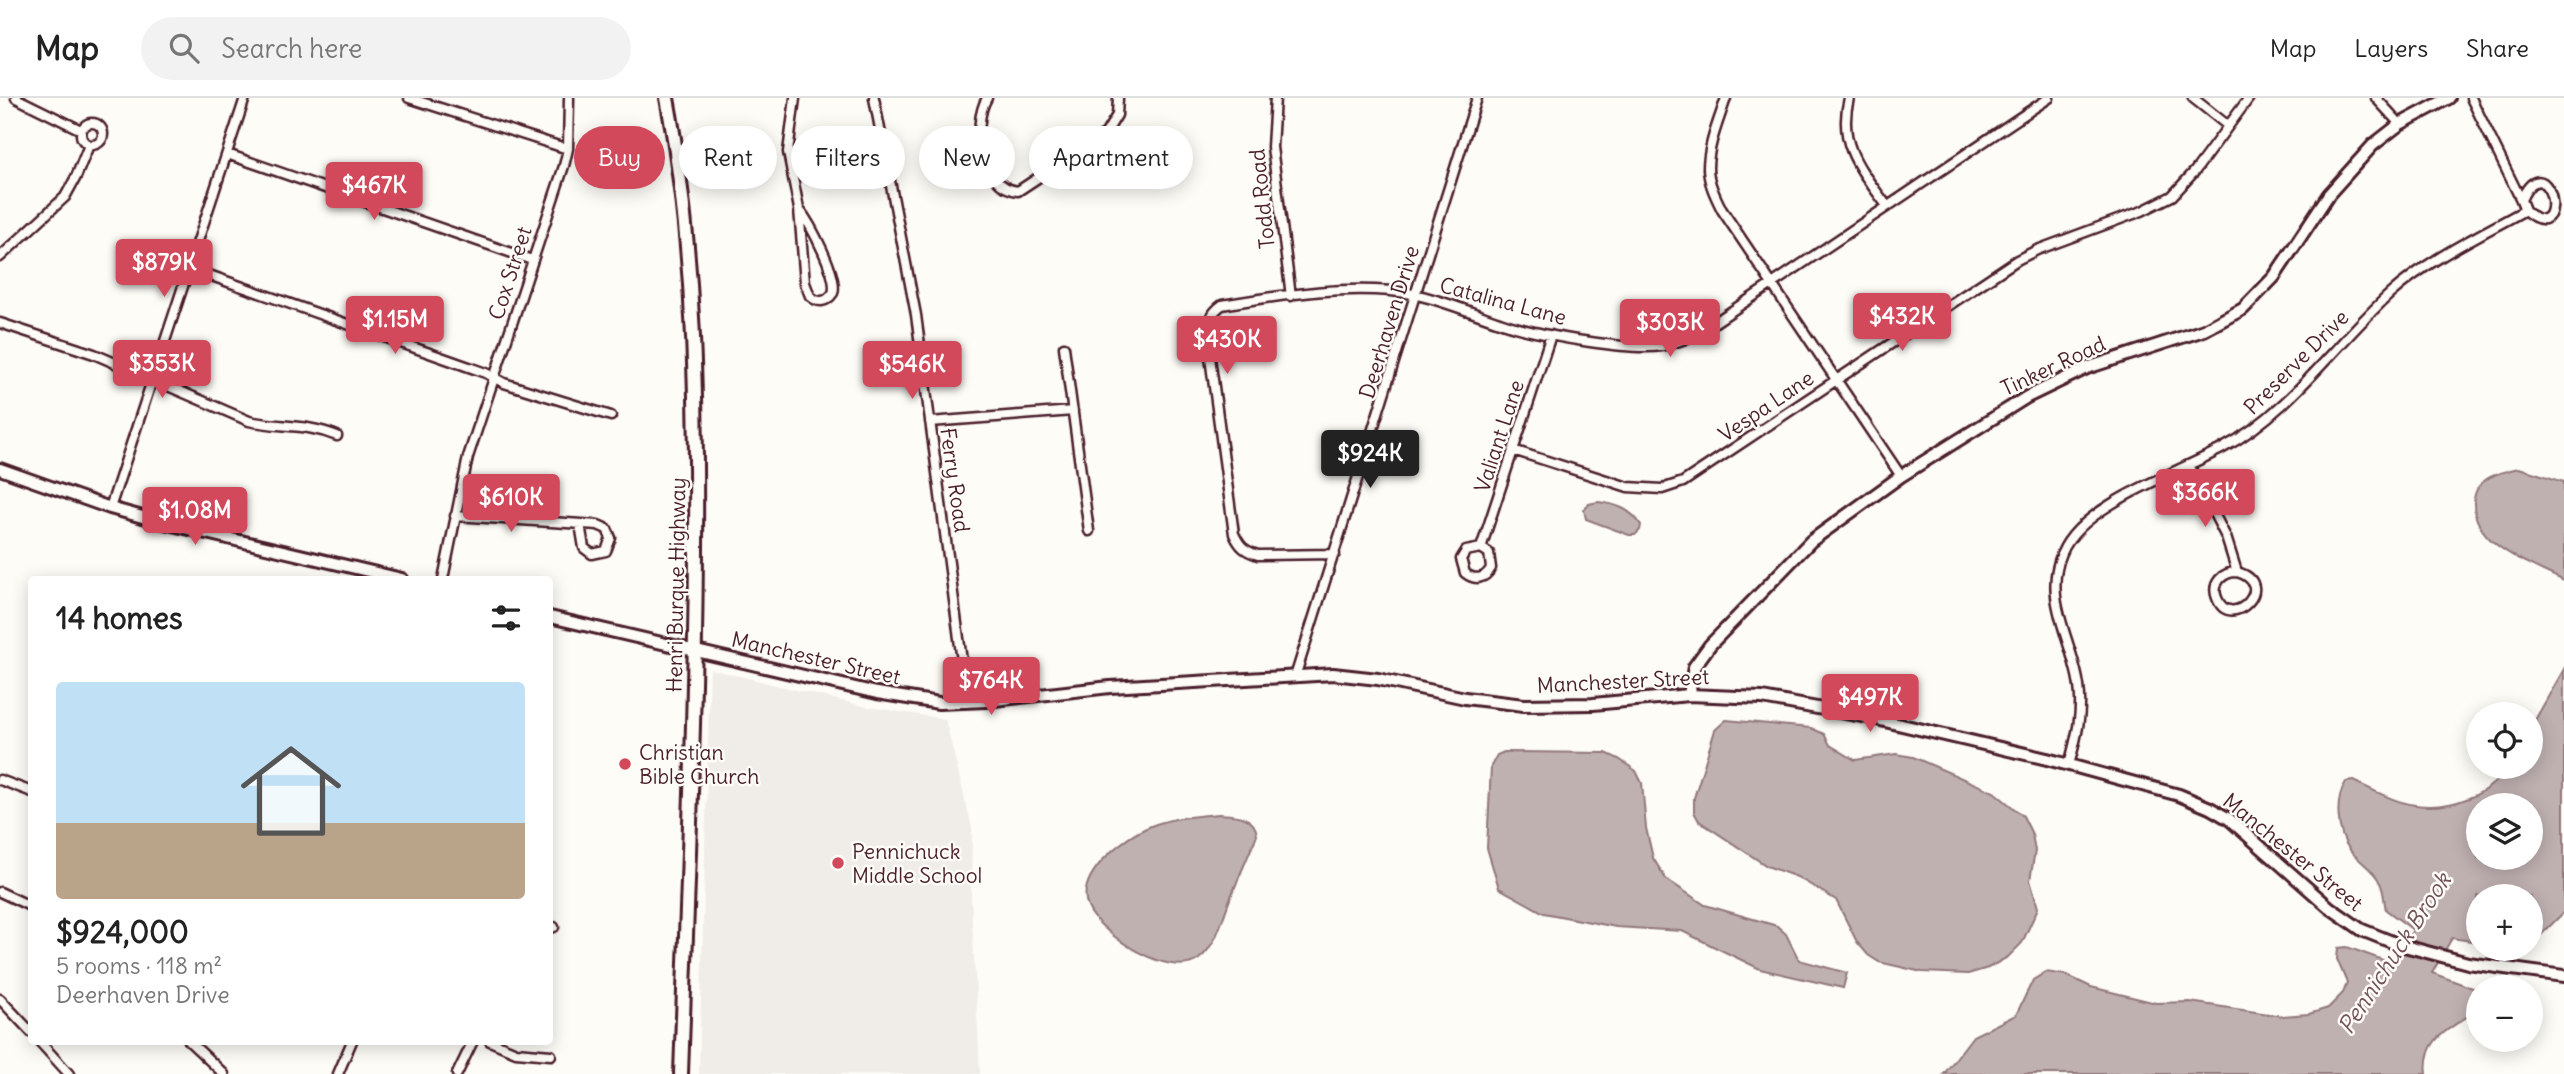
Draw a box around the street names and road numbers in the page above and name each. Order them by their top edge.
street label: Todd Road [1243,148,1281,250]
street label: Cox Street [482,223,538,323]
street label: Deerhaven Drive [1353,242,1425,402]
street label: Catalina Lane [1437,271,1569,331]
street label: Preserve Drive [2238,304,2354,420]
street label: Tinker Road [1996,330,2110,402]
street label: Vespa Lane [1713,364,1819,448]
street label: Valiant Lane [1468,376,1530,496]
street label: Ferry Road [934,426,976,534]
street label: Henri Burque Highway [661,477,691,693]
street label: Manchester Street [729,625,903,691]
street label: Manchester Street [1536,663,1710,699]
street label: Manchester Street [2217,787,2369,917]

